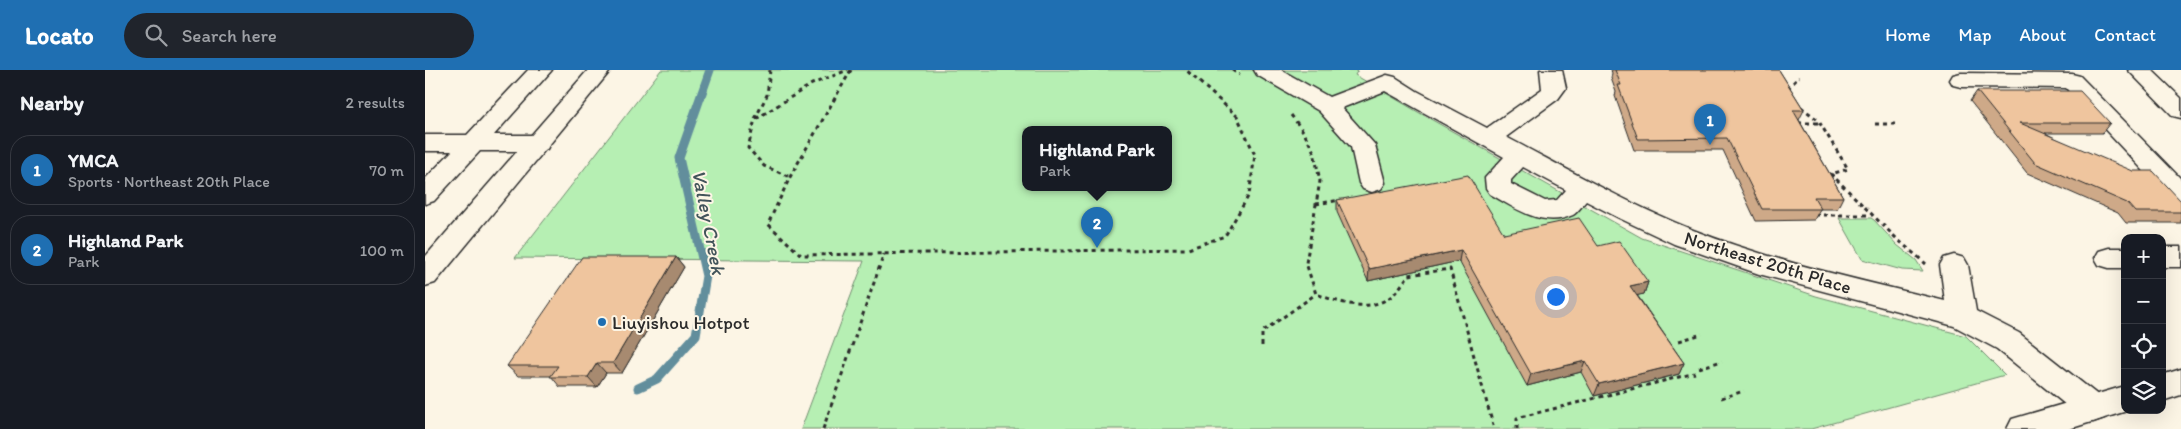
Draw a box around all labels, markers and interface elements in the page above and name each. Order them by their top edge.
search box [124,13,474,58]
text: Locato [25,21,94,50]
icon: search [142,21,170,49]
text: Search here [182,24,277,47]
text: Home [1885,24,1931,46]
text: Map [1959,24,1992,46]
text: About [2020,24,2066,46]
text: Contact [2094,24,2156,46]
text: Nearby [20,90,84,115]
text: 2 results [345,93,405,112]
pin: 1 [1694,104,1726,145]
popup [1022,126,1172,191]
text: Highland Park [1039,138,1155,161]
text: YMCA [68,149,119,172]
text: 1 [33,161,41,180]
text: 70 m [369,161,404,180]
text: Park [1039,161,1071,180]
water label: Valley Creek [687,168,731,278]
text: Sports · Northeast 20th Place [68,172,270,191]
pin: 2 [1081,207,1113,248]
street label: Northeast 20th Place [1682,226,1854,299]
text: Highland Park [68,229,183,252]
map controls [2121,234,2166,414]
button: + [2121,234,2166,279]
text: 2 [33,241,41,260]
text: 100 m [360,241,404,260]
text: Park [68,252,99,271]
button: − [2121,279,2166,324]
your location [1543,284,1569,310]
place label: Liuyishou Hotpot [612,311,750,334]
marker: Liuyishou Hotpot [596,316,608,328]
button: locate [2121,324,2166,369]
button: layers [2121,369,2166,414]

